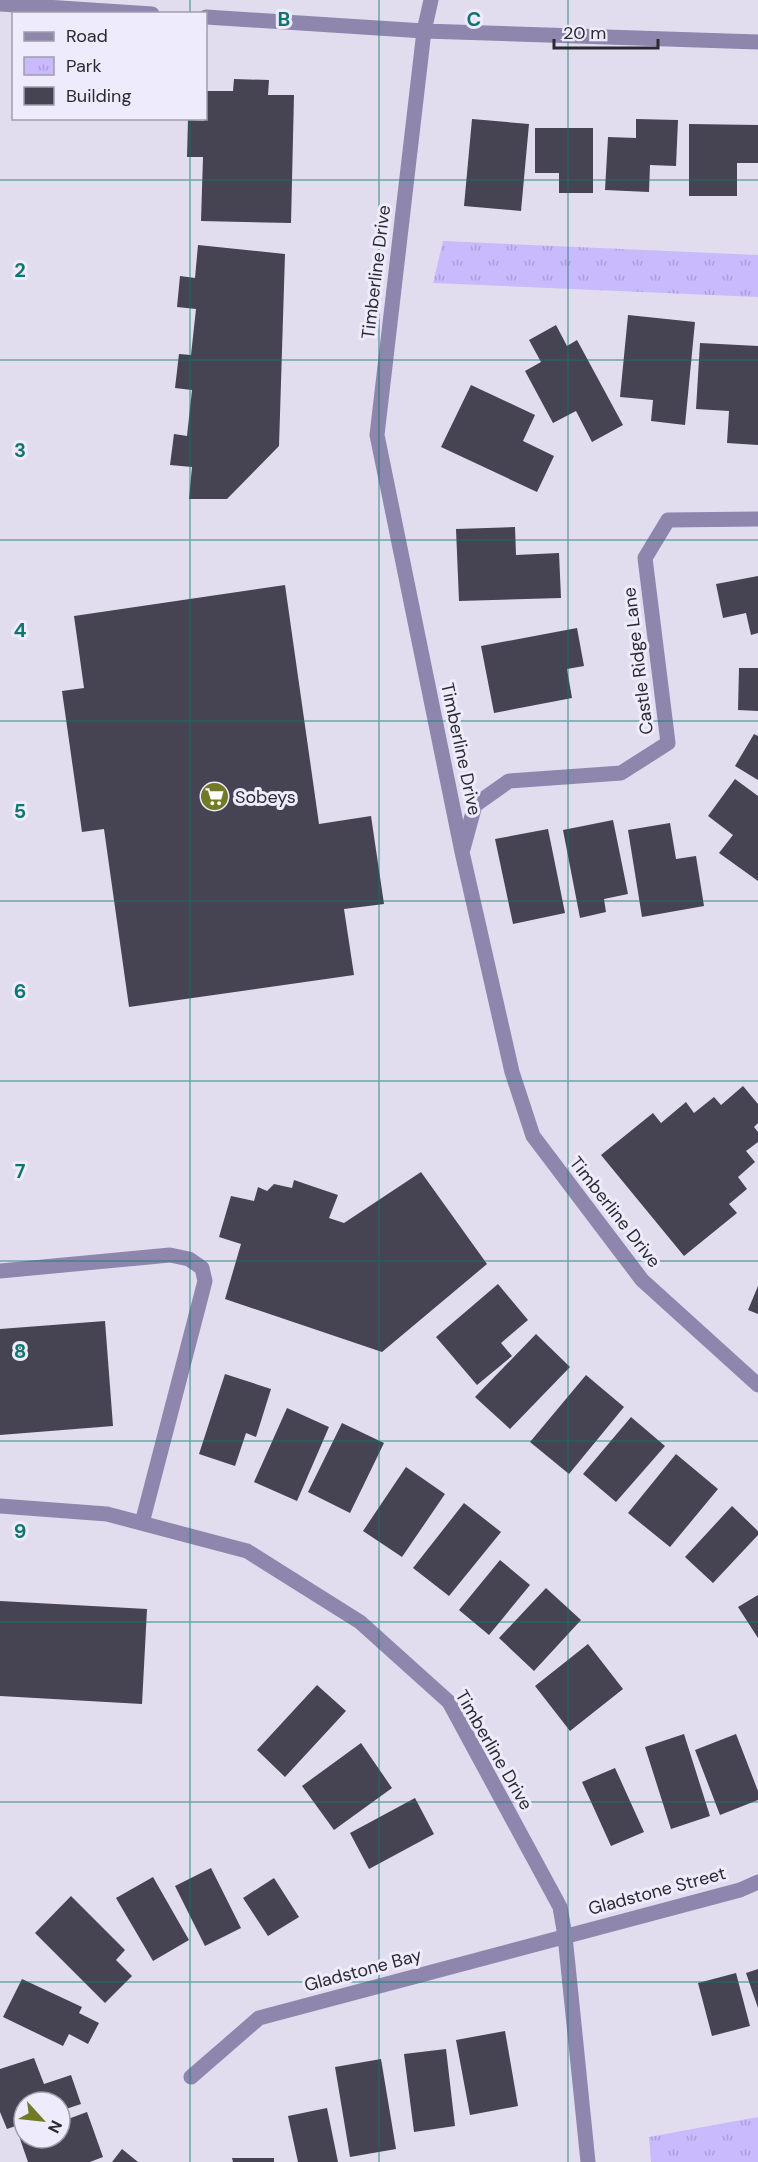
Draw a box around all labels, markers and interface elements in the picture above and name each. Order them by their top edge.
text: B [278,6,290,32]
text: C [467,6,481,32]
legend [12,12,207,120]
scale bar [554,12,658,50]
text: 20 m [563,21,606,45]
text: Road [66,24,108,48]
text: Park [66,54,102,78]
text: Building [66,84,131,108]
street label: Timberline Drive [356,204,396,340]
text: 2 [14,257,26,283]
text: 3 [14,437,26,463]
street label: Castle Ridge Lane [617,586,659,736]
text: 4 [14,617,27,643]
street label: Timberline Drive [435,681,487,817]
supermarket icon: Sobeys [198,781,230,813]
place label: Sobeys [235,785,296,809]
text: 5 [14,798,26,824]
text: 6 [14,978,26,1004]
street label: Timberline Drive [564,1151,666,1273]
text: 7 [15,1158,26,1184]
text: 8 [14,1338,26,1364]
text: 9 [14,1518,26,1544]
street label: Timberline Drive [450,1686,538,1814]
street label: Gladstone Street [586,1861,728,1921]
street label: Gladstone Bay [302,1943,424,1997]
north arrow [12,2090,72,2150]
text: N [43,2117,67,2137]

